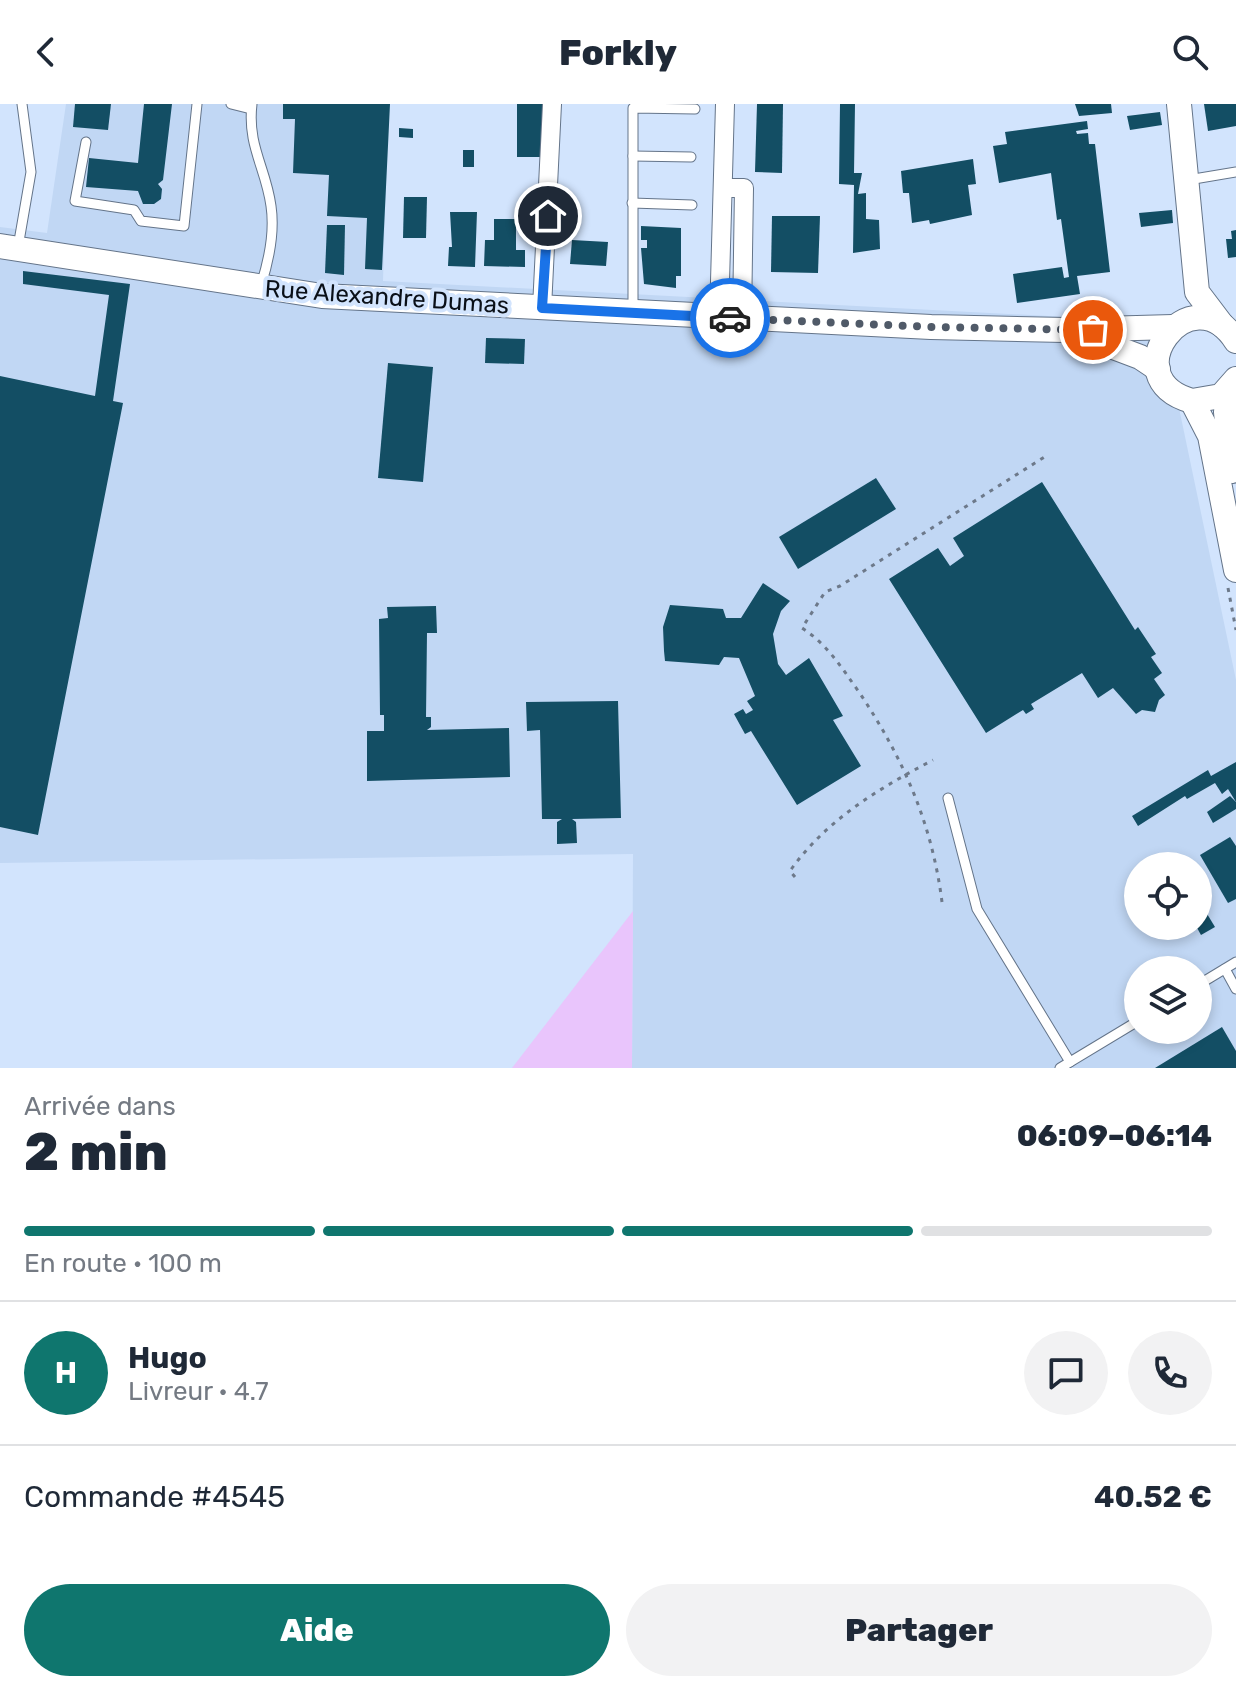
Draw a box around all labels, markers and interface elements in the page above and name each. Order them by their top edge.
icon: back [24,30,68,74]
icon: search [1168,30,1212,74]
text: Forkly [559,31,677,74]
pin [514,182,582,250]
icon: home [526,194,570,238]
street label: Rue Alexandre Dumas [264,274,510,320]
courier [690,278,770,358]
icon: car [708,296,752,340]
pin [1059,296,1127,364]
icon: bag [1071,308,1115,352]
map controls [1124,852,1212,1044]
button: locate [1124,852,1212,940]
button: layers [1124,956,1212,1044]
text: Arrivée dans [24,1091,176,1122]
text: 06:09–06:14 [1017,1118,1212,1154]
text: 2 min [24,1121,168,1183]
text: En route · 100 m [24,1248,222,1279]
button: chat [1024,1331,1108,1415]
button: phone [1128,1331,1212,1415]
text: Hugo [128,1340,207,1376]
text: H [55,1355,77,1391]
text: Livreur · 4.7 [128,1376,269,1407]
text: Commande #4545 [24,1479,285,1515]
text: 40.52 € [1094,1479,1212,1515]
button: Aide [24,1584,610,1676]
button: Partager [626,1584,1212,1676]

